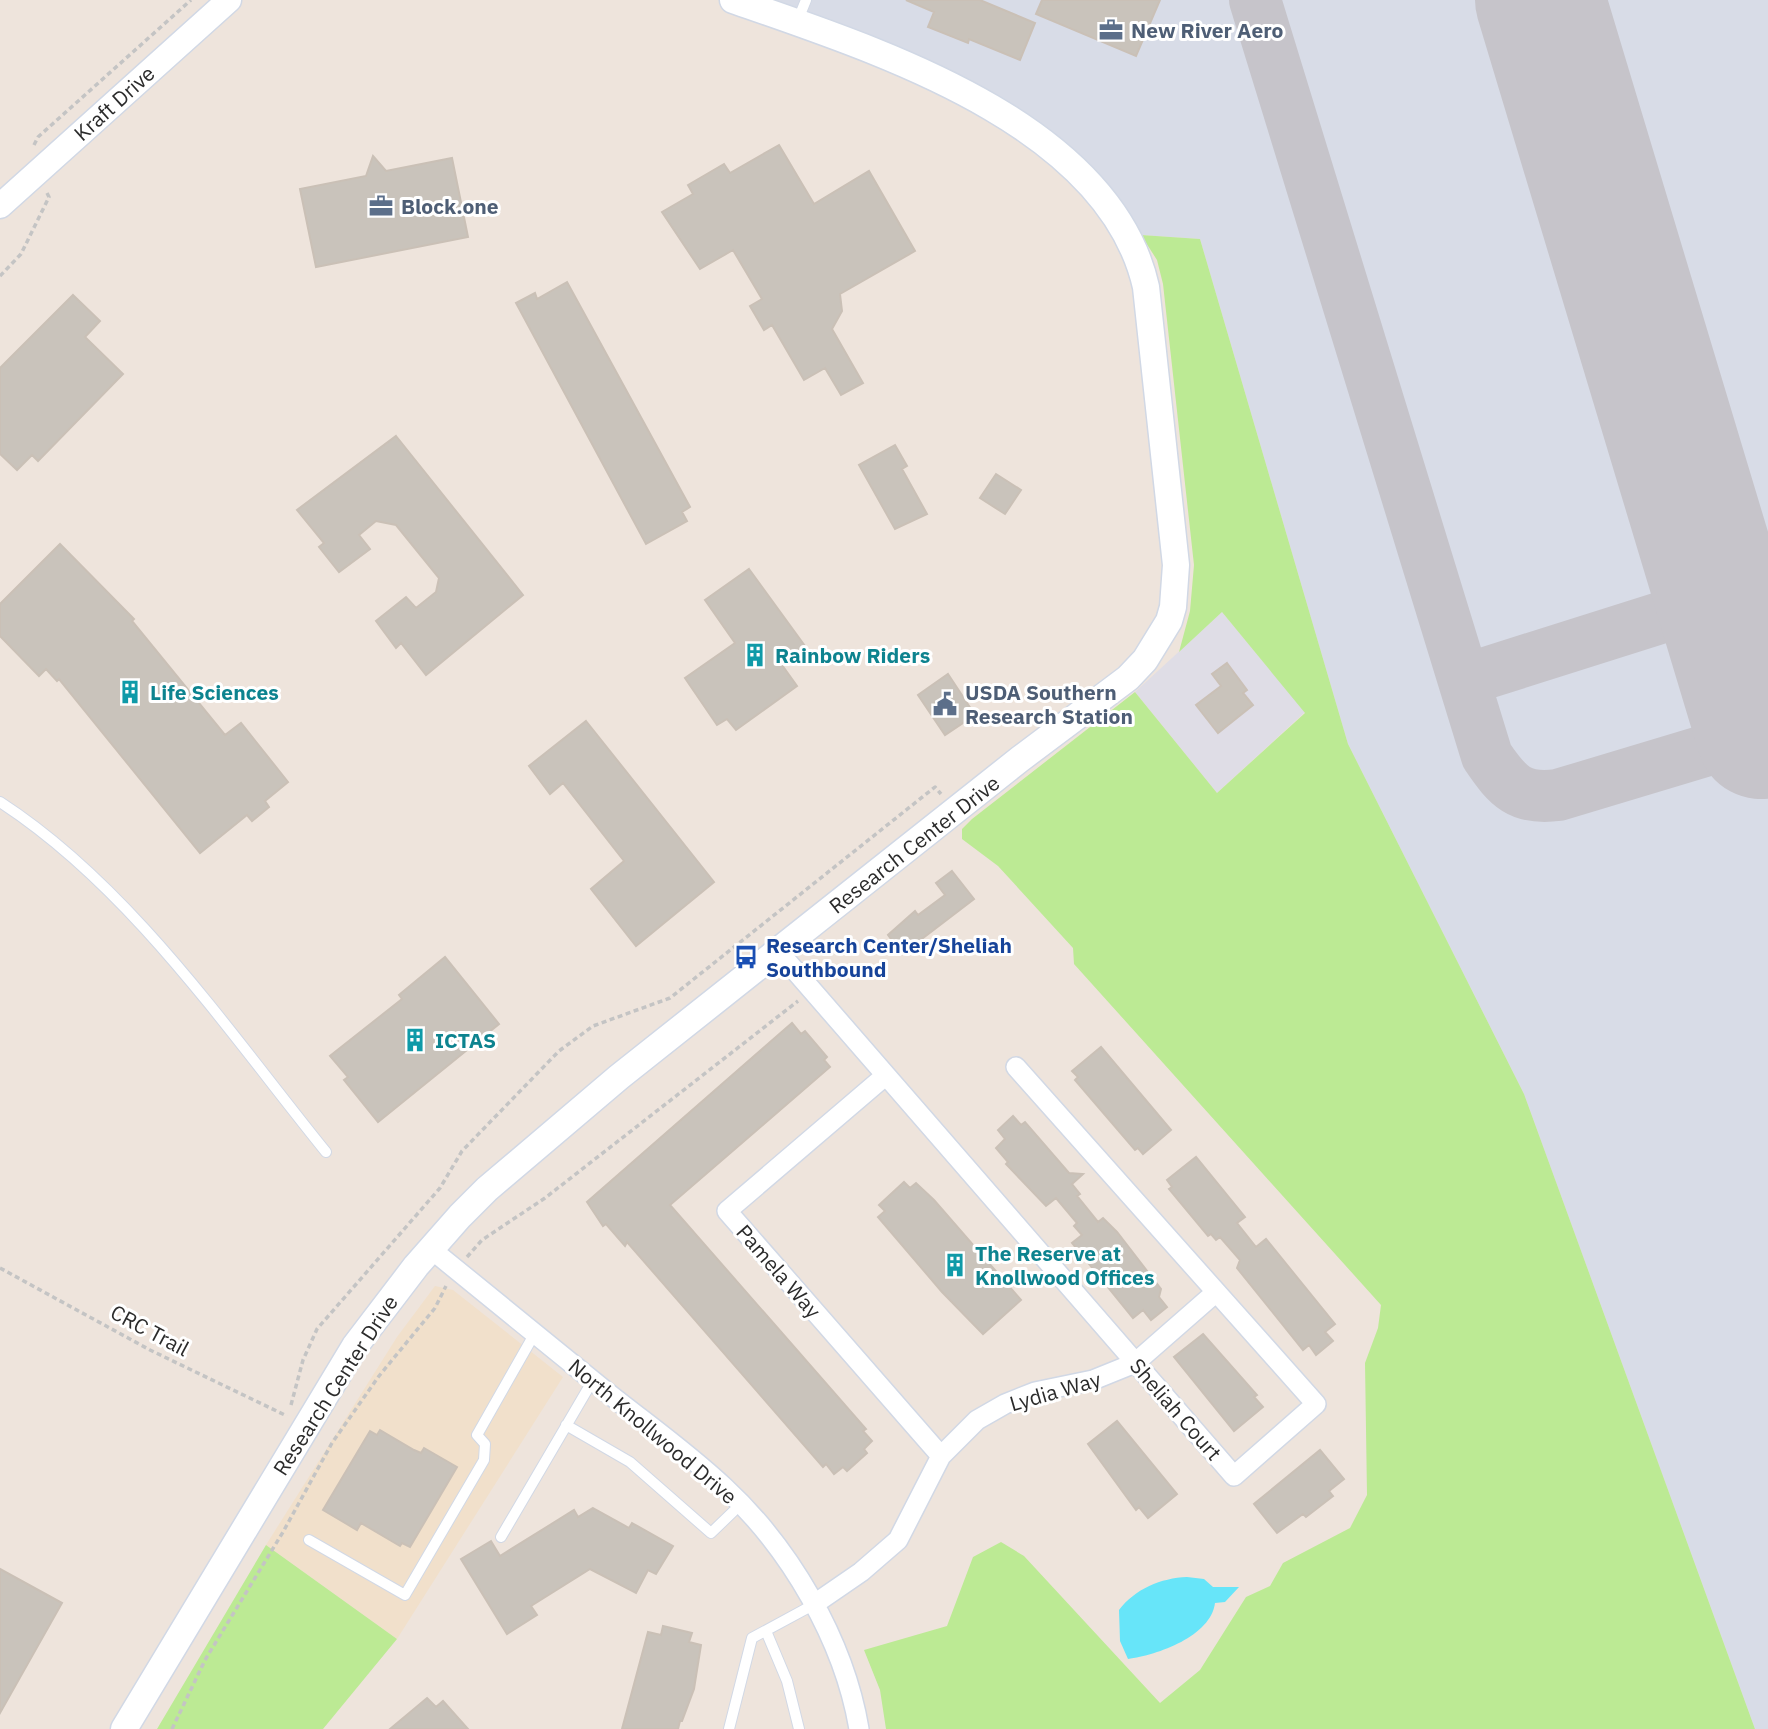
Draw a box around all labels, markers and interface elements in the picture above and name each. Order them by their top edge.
office icon: New River Aero [1097,16,1125,44]
place label: New River Aero [1131,16,1284,44]
street label: Kraft Drive [68,59,160,147]
office icon: Block.one [367,192,395,220]
place label: Block.one [401,192,499,220]
building icon: Rainbow Riders [741,641,769,669]
place label: Rainbow Riders [775,641,930,669]
building icon: Life Sciences [116,678,144,706]
place label: Life Sciences [150,678,279,706]
place label: USDA Southern Research Station [965,678,1133,730]
public building icon: USDA Southern Research Station [931,690,959,718]
street label: Research Center Drive [823,769,1005,919]
place label: Research Center/Sheliah Southbound [766,931,1012,983]
bus stop icon: Research Center/Sheliah Southbound [732,943,760,971]
building icon: ICTAS [401,1026,429,1054]
place label: ICTAS [435,1026,496,1054]
street label: Pamela Way [731,1218,828,1324]
place label: The Reserve at Knollwood Offices [975,1239,1155,1291]
building icon: The Reserve at Knollwood Offices [941,1251,969,1279]
street label: Research Center Drive [266,1290,404,1480]
street label: CRC Trail [106,1298,194,1362]
street label: North Knollwood Drive [563,1352,743,1510]
street label: Sheliah Court [1124,1352,1228,1466]
street label: Lydia Way [1006,1364,1104,1417]

